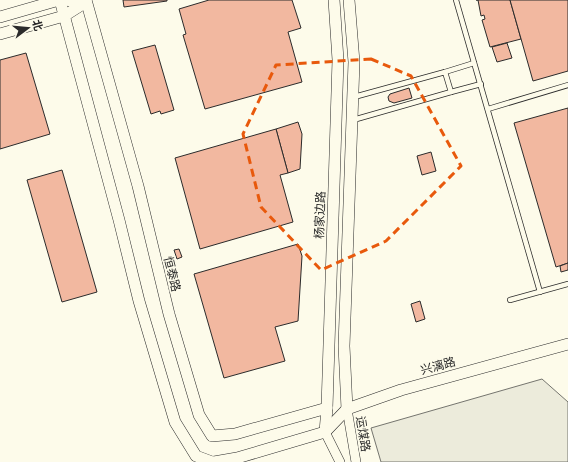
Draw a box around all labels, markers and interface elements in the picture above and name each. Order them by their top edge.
north arrow [8,8,48,48]
text: 北 [28,18,47,33]
street label: 杨家边路 [310,191,330,239]
street label: 恒泰路 [159,254,185,294]
street label: 兴漓路 [418,353,458,379]
street label: 运煤路 [351,415,375,453]

